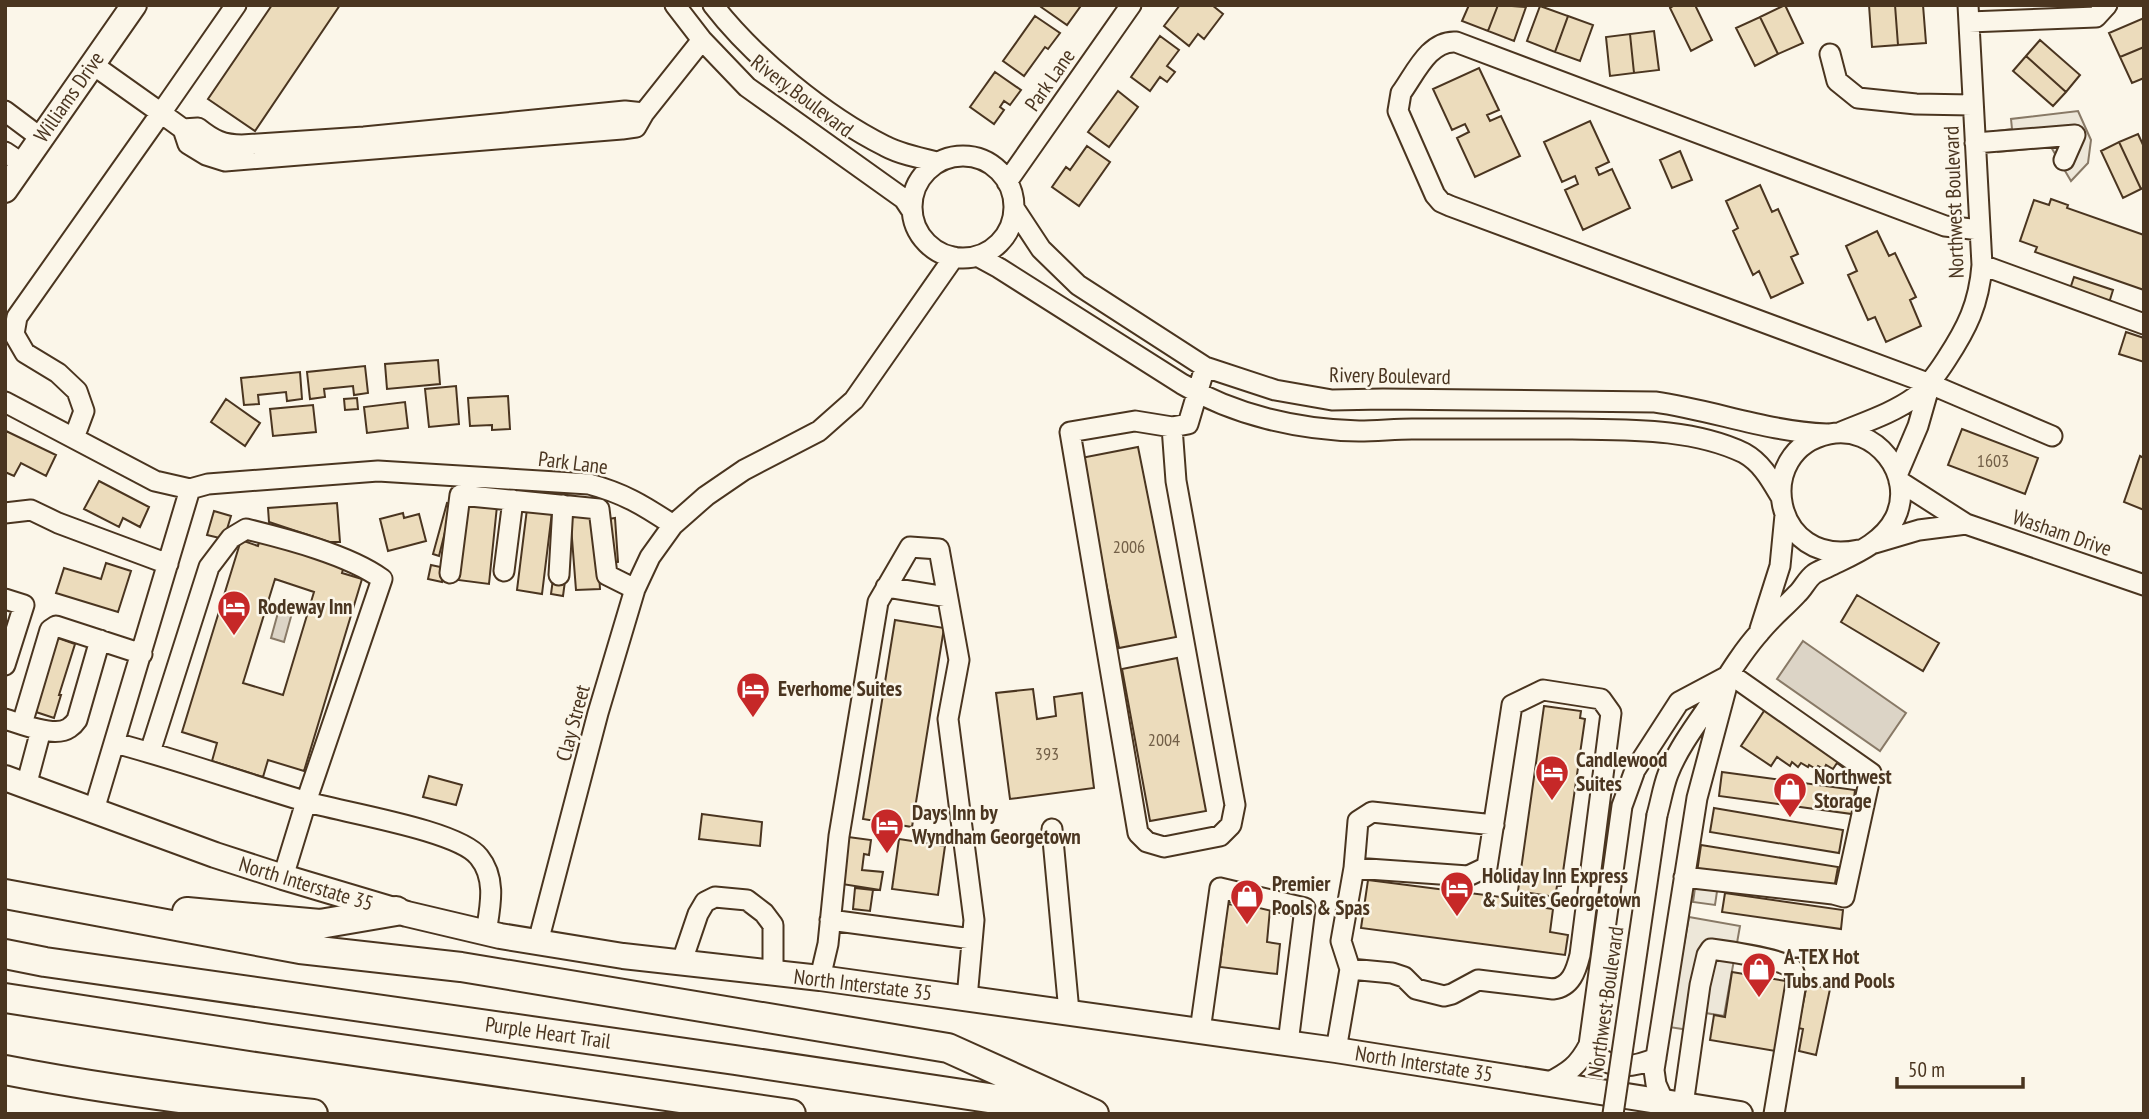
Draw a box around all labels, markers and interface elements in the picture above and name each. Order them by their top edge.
street label: Park Lane [1018,43,1081,116]
street label: Williams Drive [27,46,110,147]
street label: Rivery Boulevard [746,48,859,143]
street label: Northwest Boulevard [1937,125,1970,279]
street label: Rivery Boulevard [1329,361,1451,390]
street label: Park Lane [537,445,609,480]
house number: 1603 [1977,449,2009,472]
street label: Washam Drive [2009,503,2115,562]
house number: 2006 [1113,535,1145,558]
hotel icon: Rodeway Inn [215,588,253,637]
place label: Rodeway Inn [258,593,353,620]
hotel icon: Everhome Suites [734,670,772,719]
place label: Everhome Suites [778,675,902,702]
street label: Clay Street [549,681,596,764]
house number: 2004 [1148,728,1180,751]
house number: 393 [1035,742,1059,765]
place label: Candlewood Suites [1576,746,1667,797]
hotel icon: Candlewood Suites [1533,753,1571,802]
place label: Northwest Storage [1814,763,1892,814]
shop icon: Northwest Storage [1771,770,1809,819]
place label: Days Inn by Wyndham Georgetown [911,799,1081,850]
hotel icon: Days Inn by Wyndham Georgetown [868,806,906,855]
street label: North Interstate 35 [236,850,377,917]
place label: Holiday Inn Express & Suites Georgetown [1482,862,1641,913]
hotel icon: Holiday Inn Express & Suites Georgetown [1438,869,1476,918]
place label: Premier Pools & Spas [1272,870,1370,921]
shop icon: Premier Pools & Spas [1228,877,1266,926]
street label: Northwest Boulevard [1582,925,1629,1079]
place label: A-TEX Hot Tubs and Pools [1783,943,1895,994]
shop icon: A-TEX Hot Tubs and Pools [1740,950,1778,999]
street label: North Interstate 35 [792,963,934,1006]
street label: Purple Heart Trail [484,1010,613,1055]
street label: North Interstate 35 [1353,1039,1495,1088]
scale bar [1897,1046,2023,1090]
text: 50 m [1908,1056,1945,1083]

